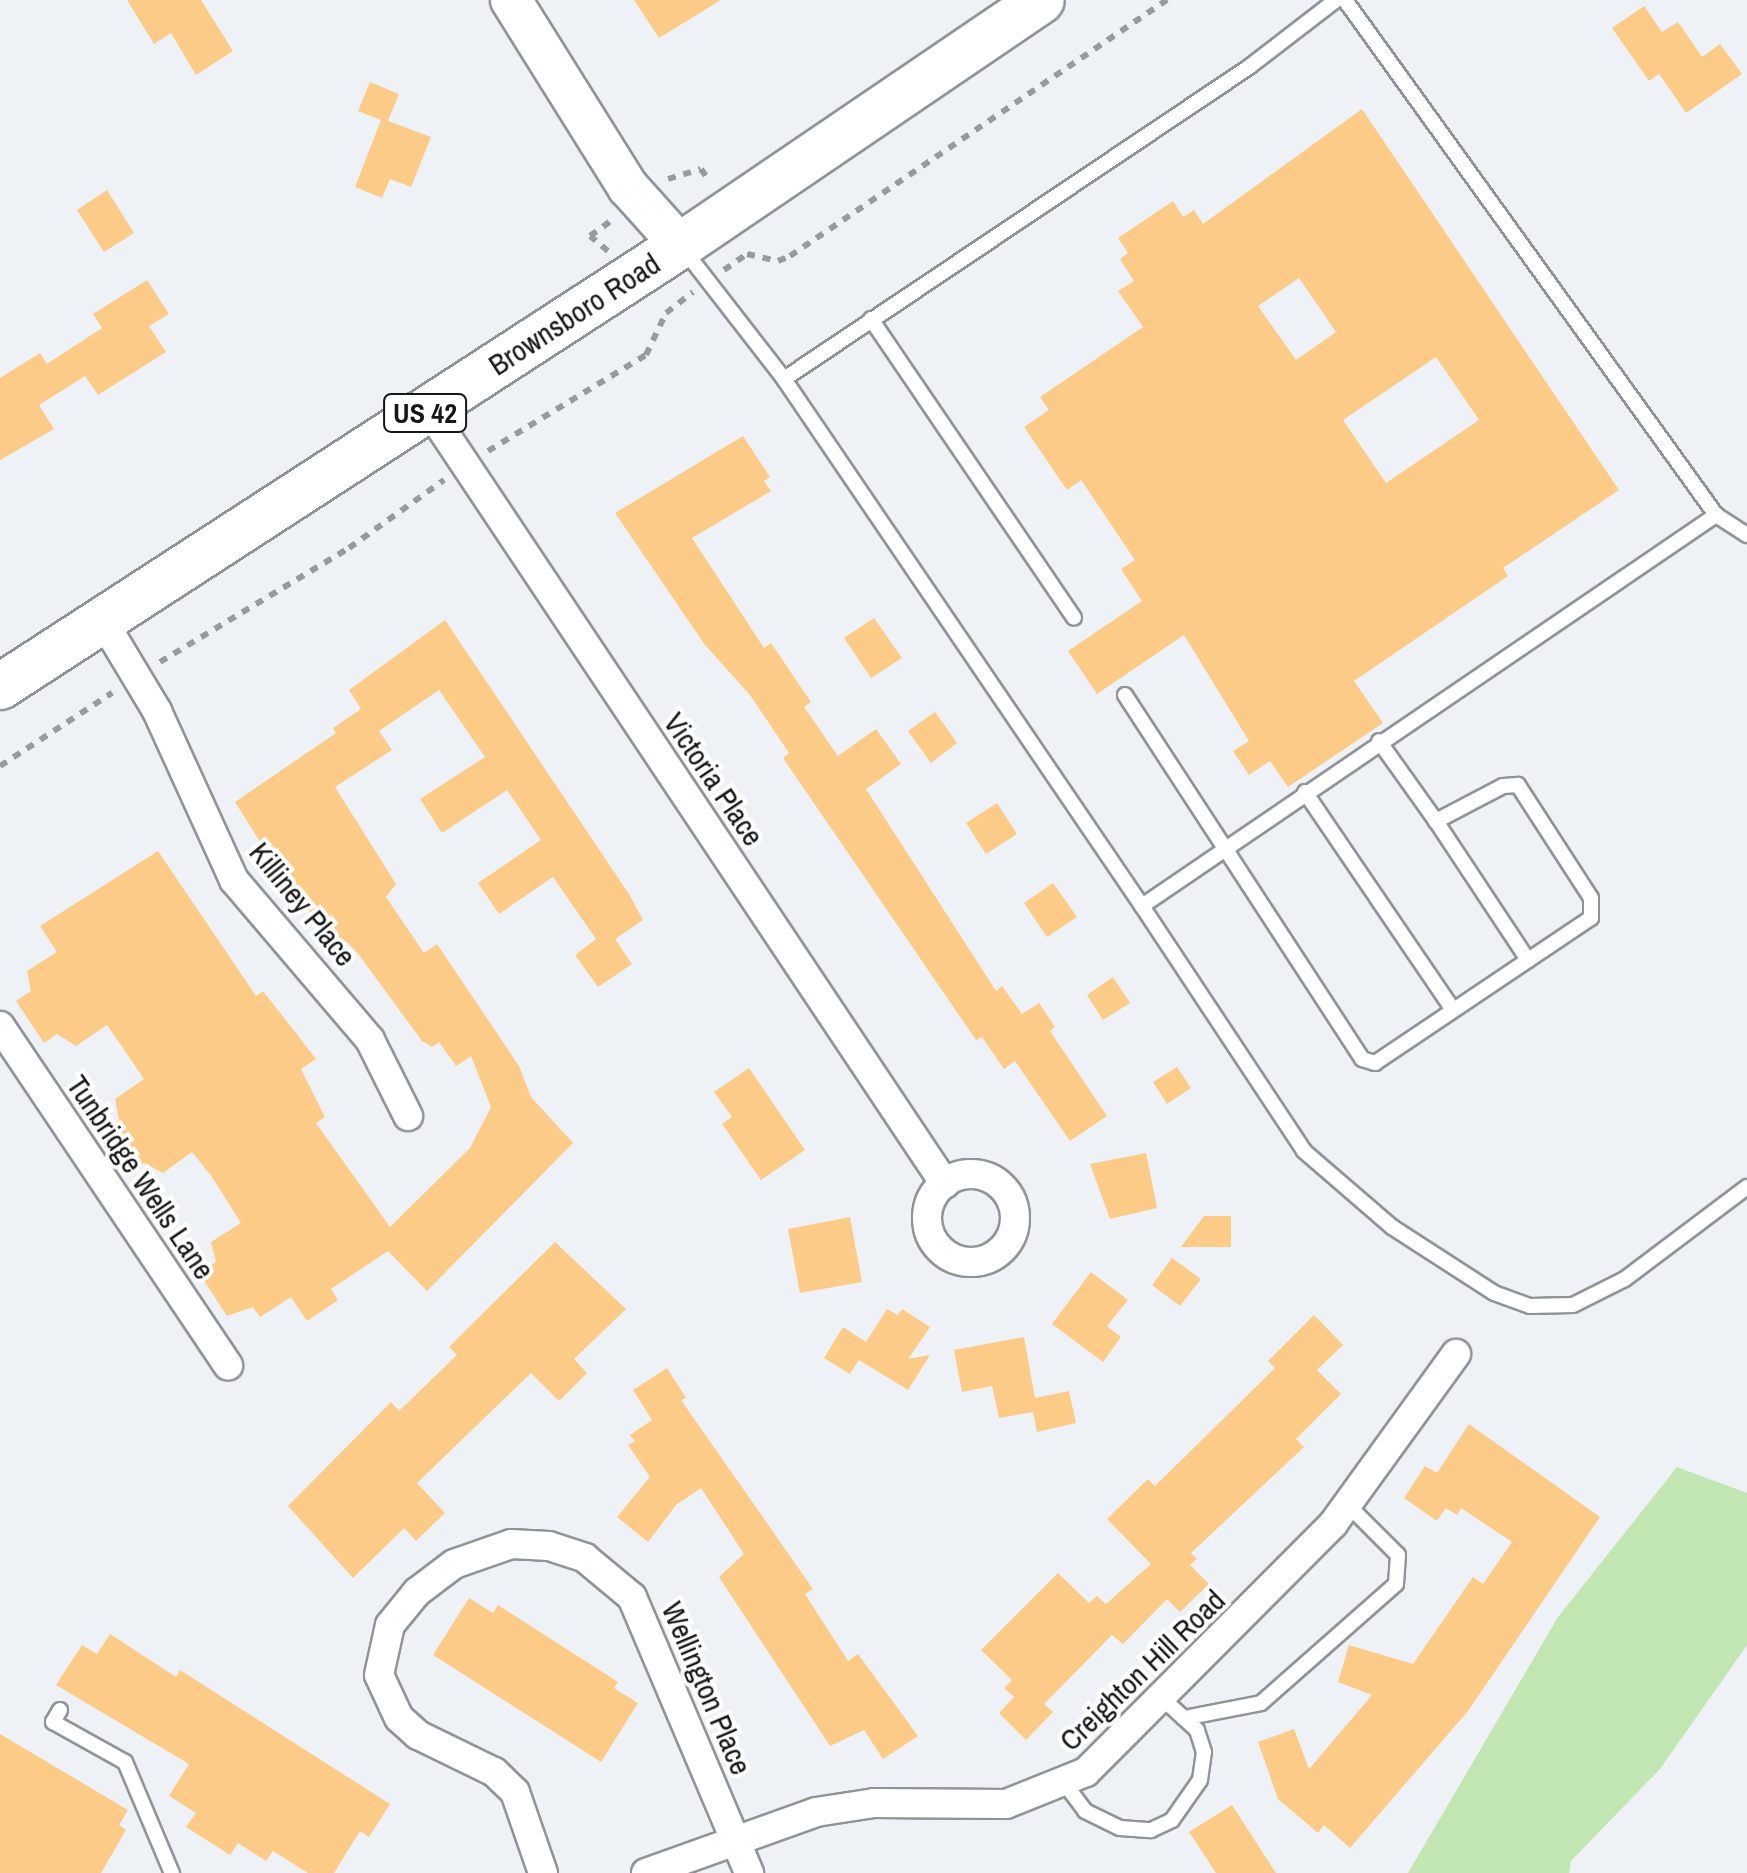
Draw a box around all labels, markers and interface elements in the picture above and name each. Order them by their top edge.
street label: Brownsboro Road [482,245,666,383]
road number: US 42 [382,390,468,436]
street label: Victoria Place [656,706,772,852]
street label: Killiney Place [242,835,364,973]
street label: Tunbridge Wells Lane [59,1068,223,1286]
street label: Creighton Hill Road [1052,1582,1232,1758]
street label: Wellington Place [654,1596,760,1780]

